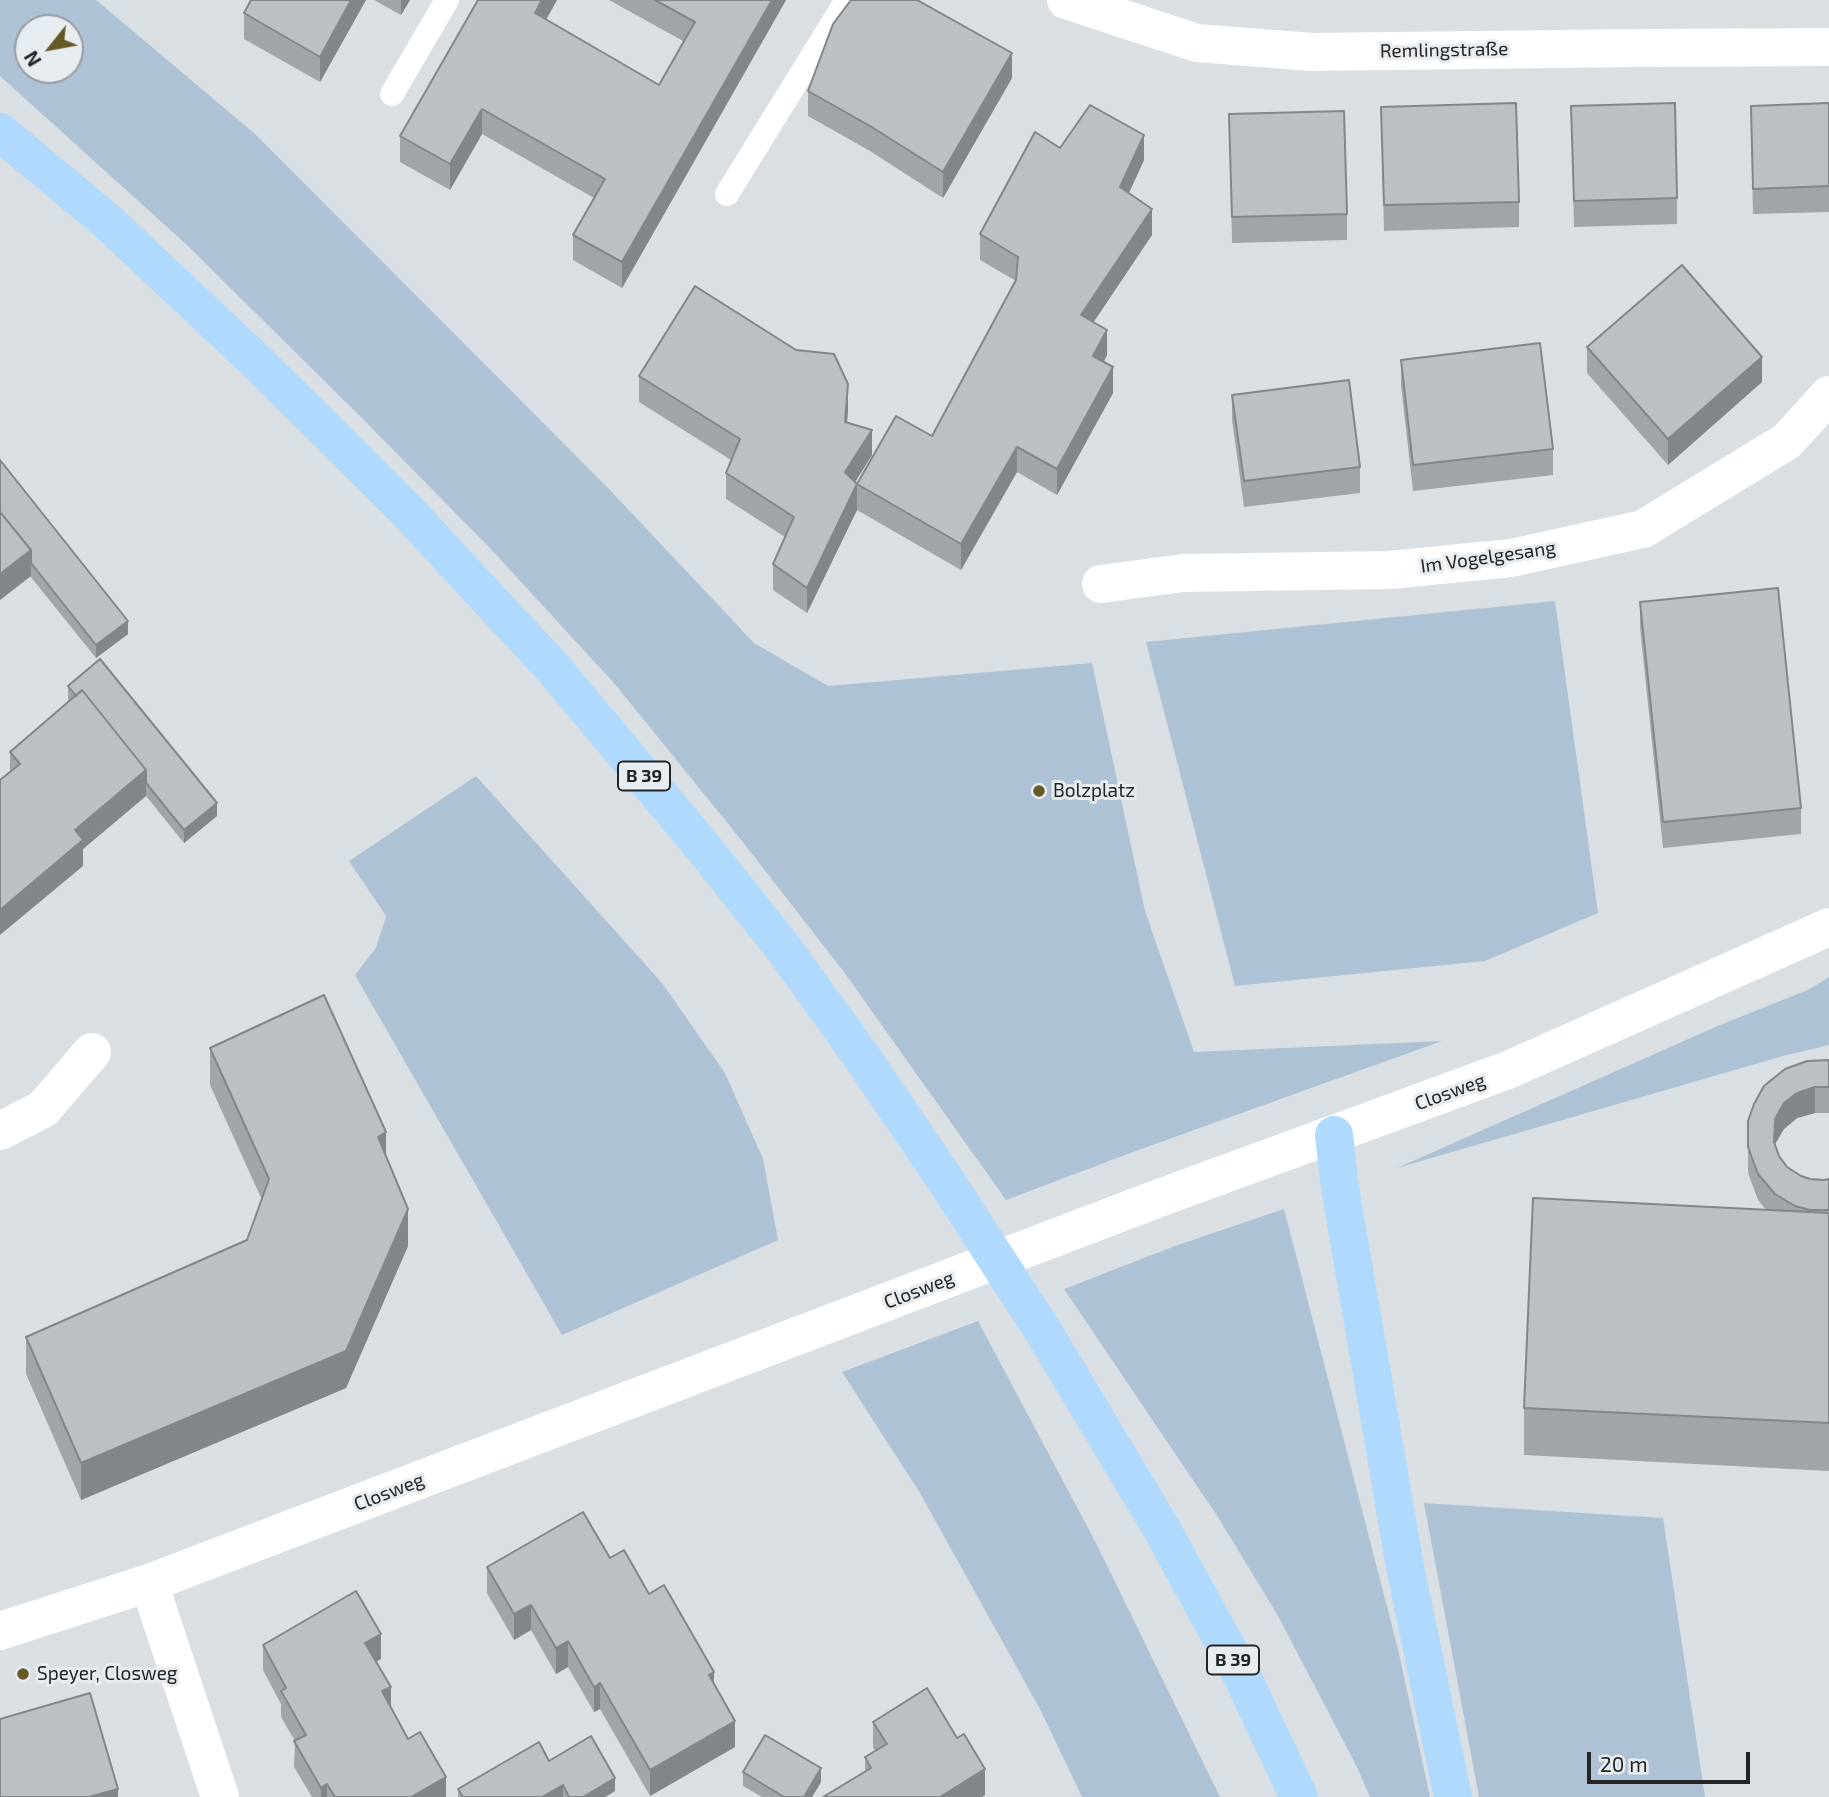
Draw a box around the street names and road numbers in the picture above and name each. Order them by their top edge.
street label: Remlingstraße [1380,37,1508,63]
street label: Im Vogelgesang [1419,536,1557,578]
road number: B 39 [618,762,670,790]
street label: Closweg [1412,1069,1488,1115]
street label: Closweg [881,1266,957,1314]
street label: Closweg [351,1468,427,1516]
road number: B 39 [1207,1646,1259,1674]

